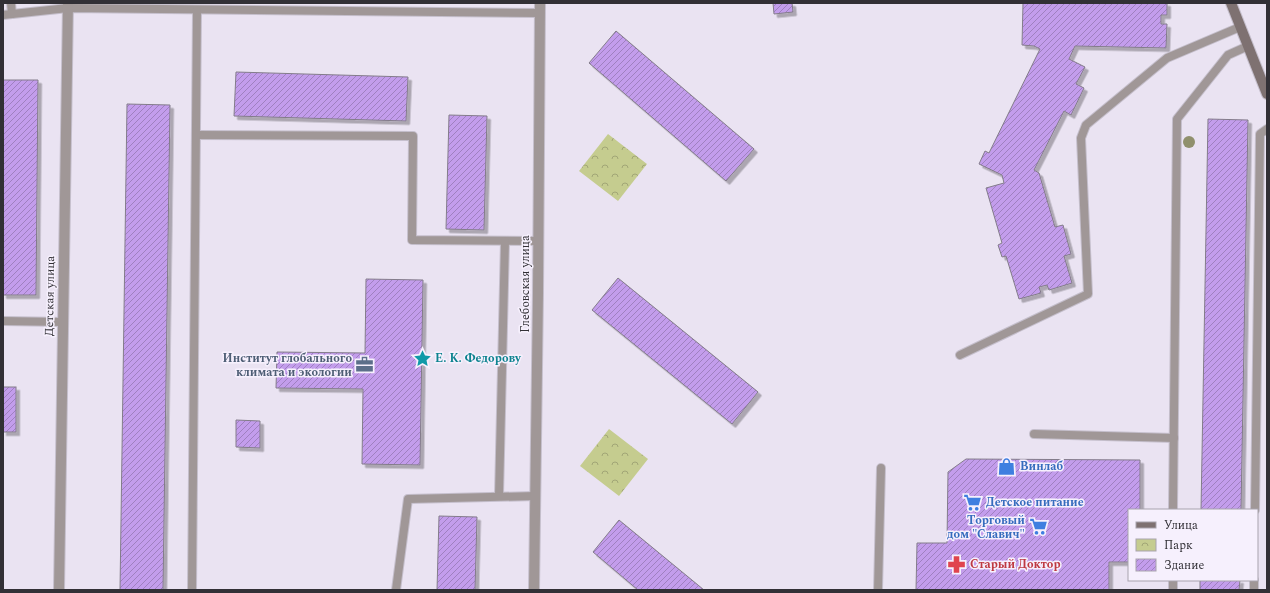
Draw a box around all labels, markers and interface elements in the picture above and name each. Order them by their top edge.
street label: Глебовская улица [516,235,535,333]
street label: Детская улица [40,256,60,336]
place icon: Е. К. Федорову [412,348,432,368]
place label: Институт глобального климата и экологии [223,349,352,382]
place label: Е. К. Федорову [435,349,522,368]
office icon: Институт глобального климата и экологии [355,355,375,375]
shop icon: Винлаб [997,456,1017,476]
place label: Винлаб [1020,457,1063,476]
supermarket icon: Детское питание [963,492,983,512]
place label: Детское питание [986,493,1084,512]
legend [1128,509,1258,581]
place label: Торговый дом "Славич" [947,511,1025,544]
text: Улица [1164,516,1198,535]
supermarket icon: Торговый дом "Славич" [1028,517,1048,537]
text: Парк [1164,536,1193,555]
pharmacy icon: Старый Доктор [947,554,967,574]
place label: Старый Доктор [970,555,1060,574]
text: Здание [1164,556,1204,575]

